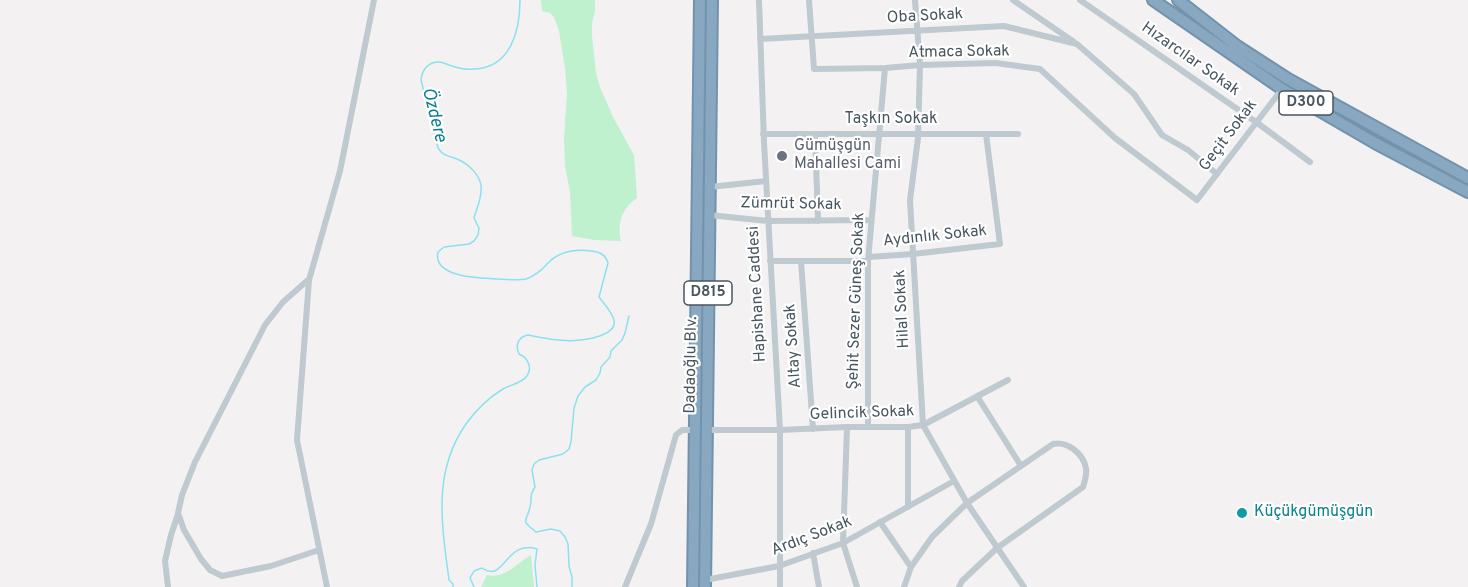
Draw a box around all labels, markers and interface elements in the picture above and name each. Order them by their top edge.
street label: Oba Sokak [886,5,964,29]
street label: Hızarcılar Sokak [1137,19,1243,101]
street label: Atmaca Sokak [908,43,1010,63]
water label: Özdere [416,85,450,145]
road number: D300 [1279,91,1333,115]
street label: Geçit Sokak [1196,96,1262,176]
street label: Taşkın Sokak [845,110,937,130]
place label: Gümüşgün Mahallesi Cami [794,137,901,175]
marker: Gümüşgün Mahallesi Cami [775,149,789,163]
street label: Zümrüt Sokak [740,195,842,215]
street label: Şehit Sezer Güneş Sokak [844,212,870,390]
street label: Aydınlık Sokak [882,222,988,252]
street label: Hapishane Caddesi [745,225,771,363]
street label: Hilal Sokak [891,269,915,349]
road number: D815 [684,281,732,305]
street label: Altay Sokak [781,303,807,389]
street label: Dadaoğlu Blv. [682,316,702,414]
street label: Gelincik Sokak [809,403,915,425]
place label: Küçükgümüşgün [1254,503,1373,523]
marker: Küçükgümüşgün [1235,506,1249,520]
street label: Ardıç Sokak [769,513,855,561]

